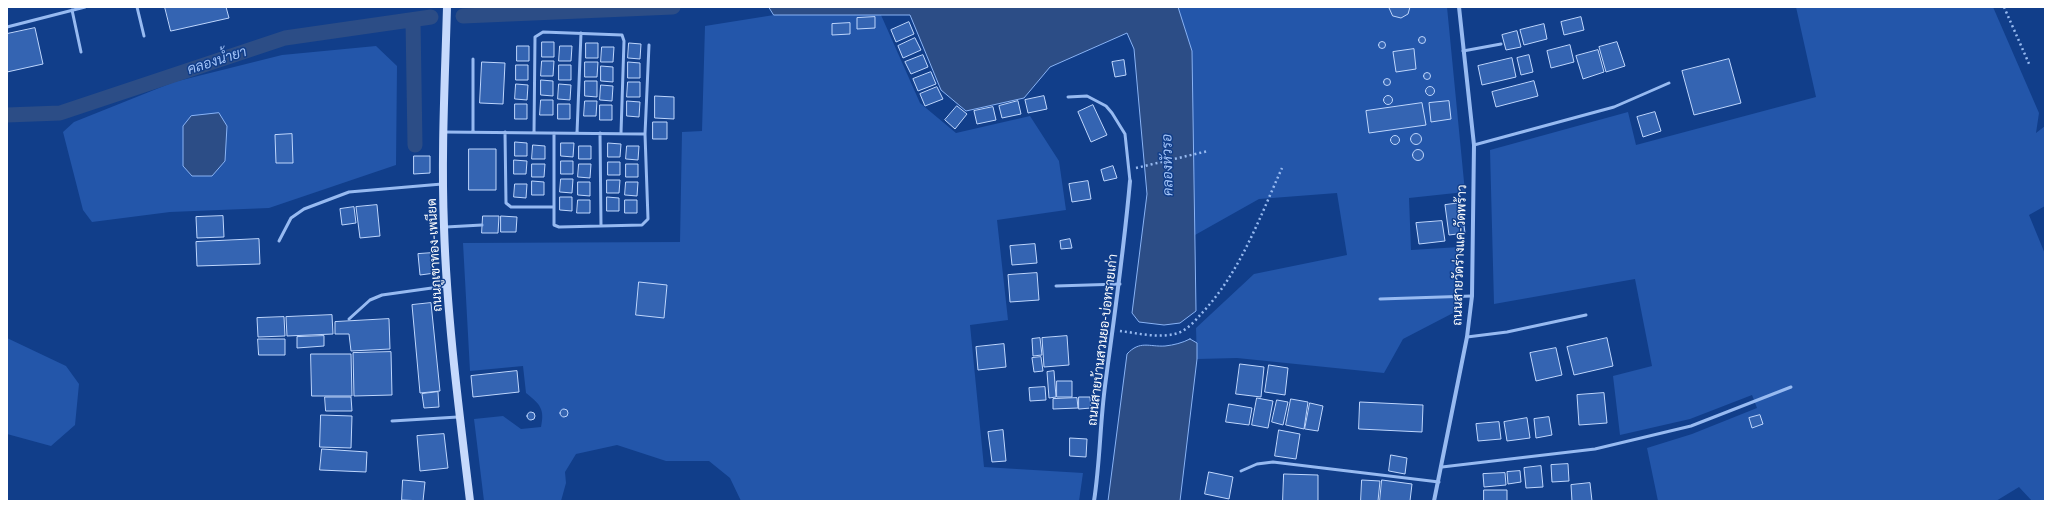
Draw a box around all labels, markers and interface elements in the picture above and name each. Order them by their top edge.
water label: คลองน้ำยา [185,43,249,79]
water label: คลองหัวรอ [1159,134,1177,196]
street label: ถนนสายวัดร่างแค-วัดพร้าว [1450,184,1470,326]
street label: ถนนภูเขาทอง-เพนียด [424,198,446,312]
street label: ถนนสายบ้านสวนยอ-บ่อทรายเก่า [1085,253,1121,427]

